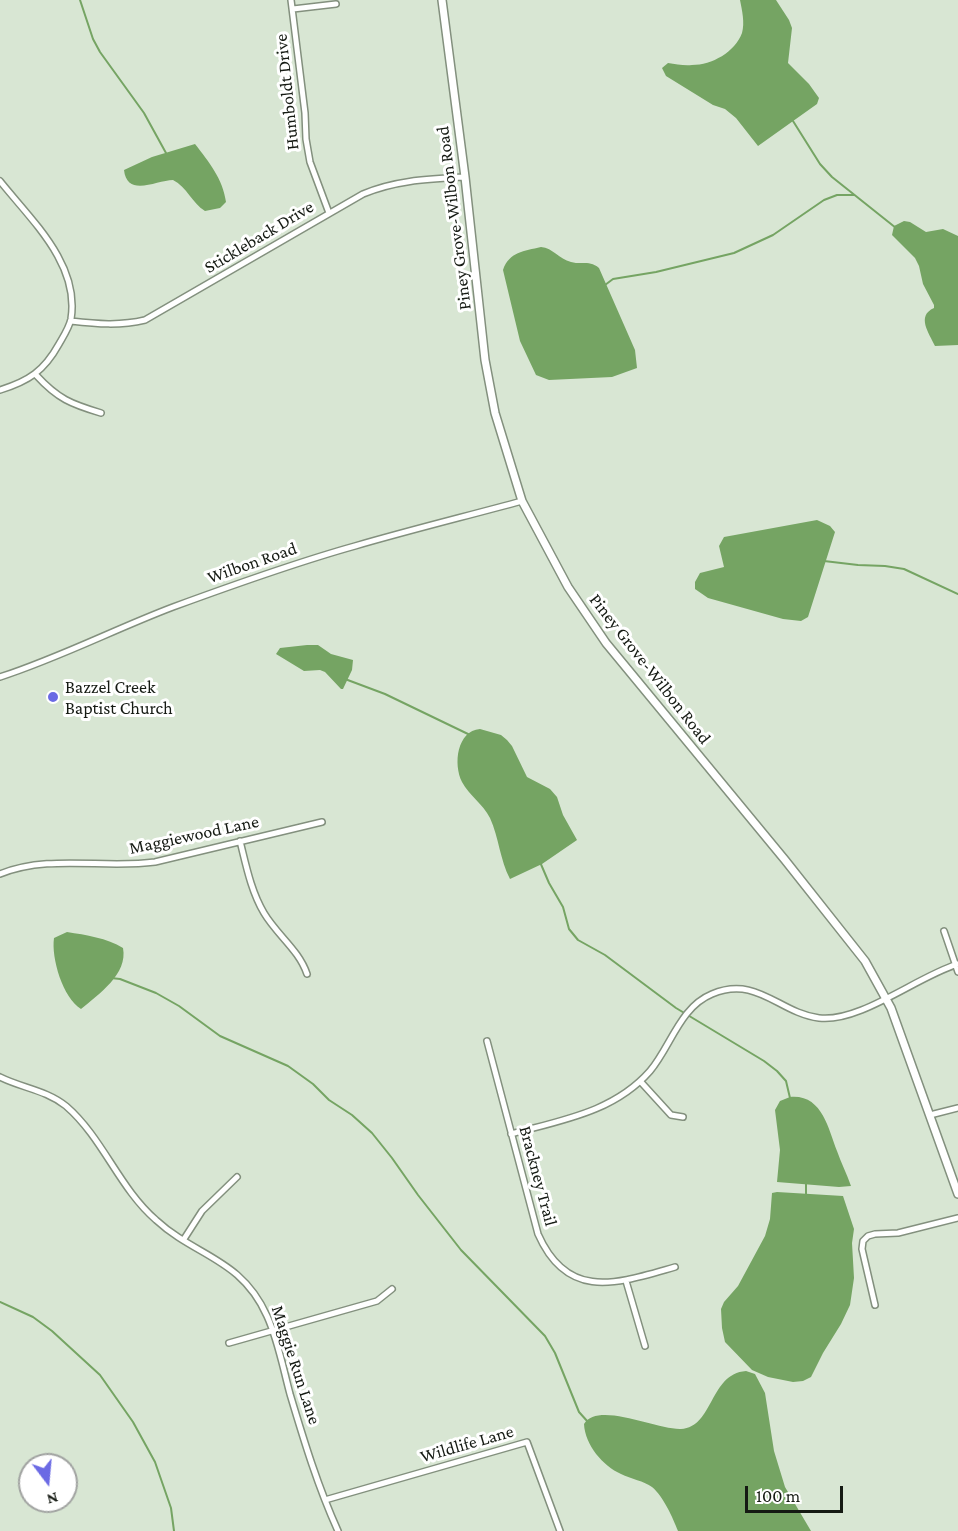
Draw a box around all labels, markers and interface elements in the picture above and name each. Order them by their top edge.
street label: Humboldt Drive [270,33,304,151]
street label: Piney Grove-Wilbon Road [432,125,476,311]
street label: Stickleback Drive [200,196,318,278]
street label: Wilbon Road [204,538,300,588]
street label: Piney Grove-Wilbon Road [585,589,715,749]
place label: Bazzel Creek Baptist Church [65,676,173,718]
marker: Bazzel Creek Baptist Church [46,690,60,704]
street label: Maggiewood Lane [127,811,261,859]
street label: Brackney Trail [514,1123,562,1229]
street label: Maggie Run Lane [267,1303,325,1427]
street label: Wildlife Lane [418,1420,516,1468]
north arrow [18,1453,78,1513]
scale bar [748,1474,846,1512]
text: 100 m [756,1486,800,1506]
text: N [45,1489,60,1509]

